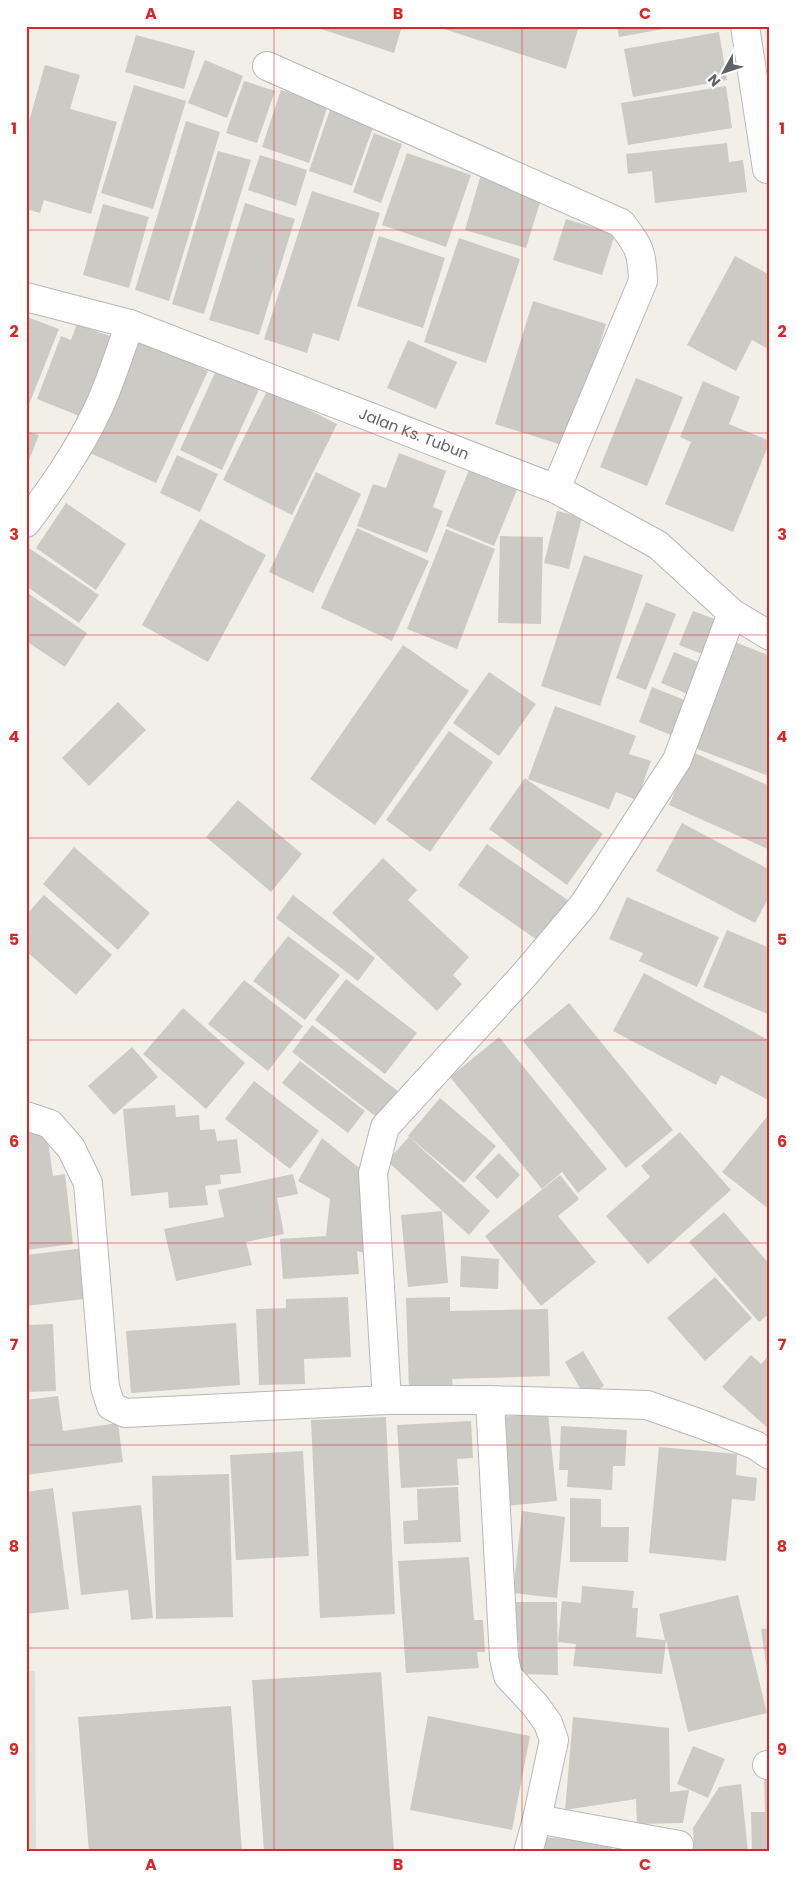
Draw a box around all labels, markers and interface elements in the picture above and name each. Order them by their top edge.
text: A [145,2,157,25]
text: B [393,2,403,25]
text: C [639,2,651,25]
north arrow [698,48,748,98]
text: N [703,70,725,91]
text: 1 [11,117,17,140]
text: 1 [779,117,785,140]
text: 2 [9,320,19,343]
text: 2 [777,320,787,343]
street label: Jalan Ks. Tubun [356,403,472,464]
text: 3 [9,523,19,546]
text: 3 [777,523,787,546]
text: 4 [9,725,20,748]
text: 4 [777,725,788,748]
text: 5 [9,928,19,951]
text: 5 [777,928,787,951]
text: 6 [9,1130,19,1153]
text: 6 [777,1130,787,1153]
text: 7 [10,1333,19,1356]
text: 7 [778,1333,787,1356]
text: 8 [9,1535,19,1558]
text: 8 [777,1535,787,1558]
text: 9 [9,1738,19,1761]
text: 9 [777,1738,787,1761]
text: A [145,1853,157,1876]
text: B [393,1853,403,1876]
text: C [639,1853,651,1876]

